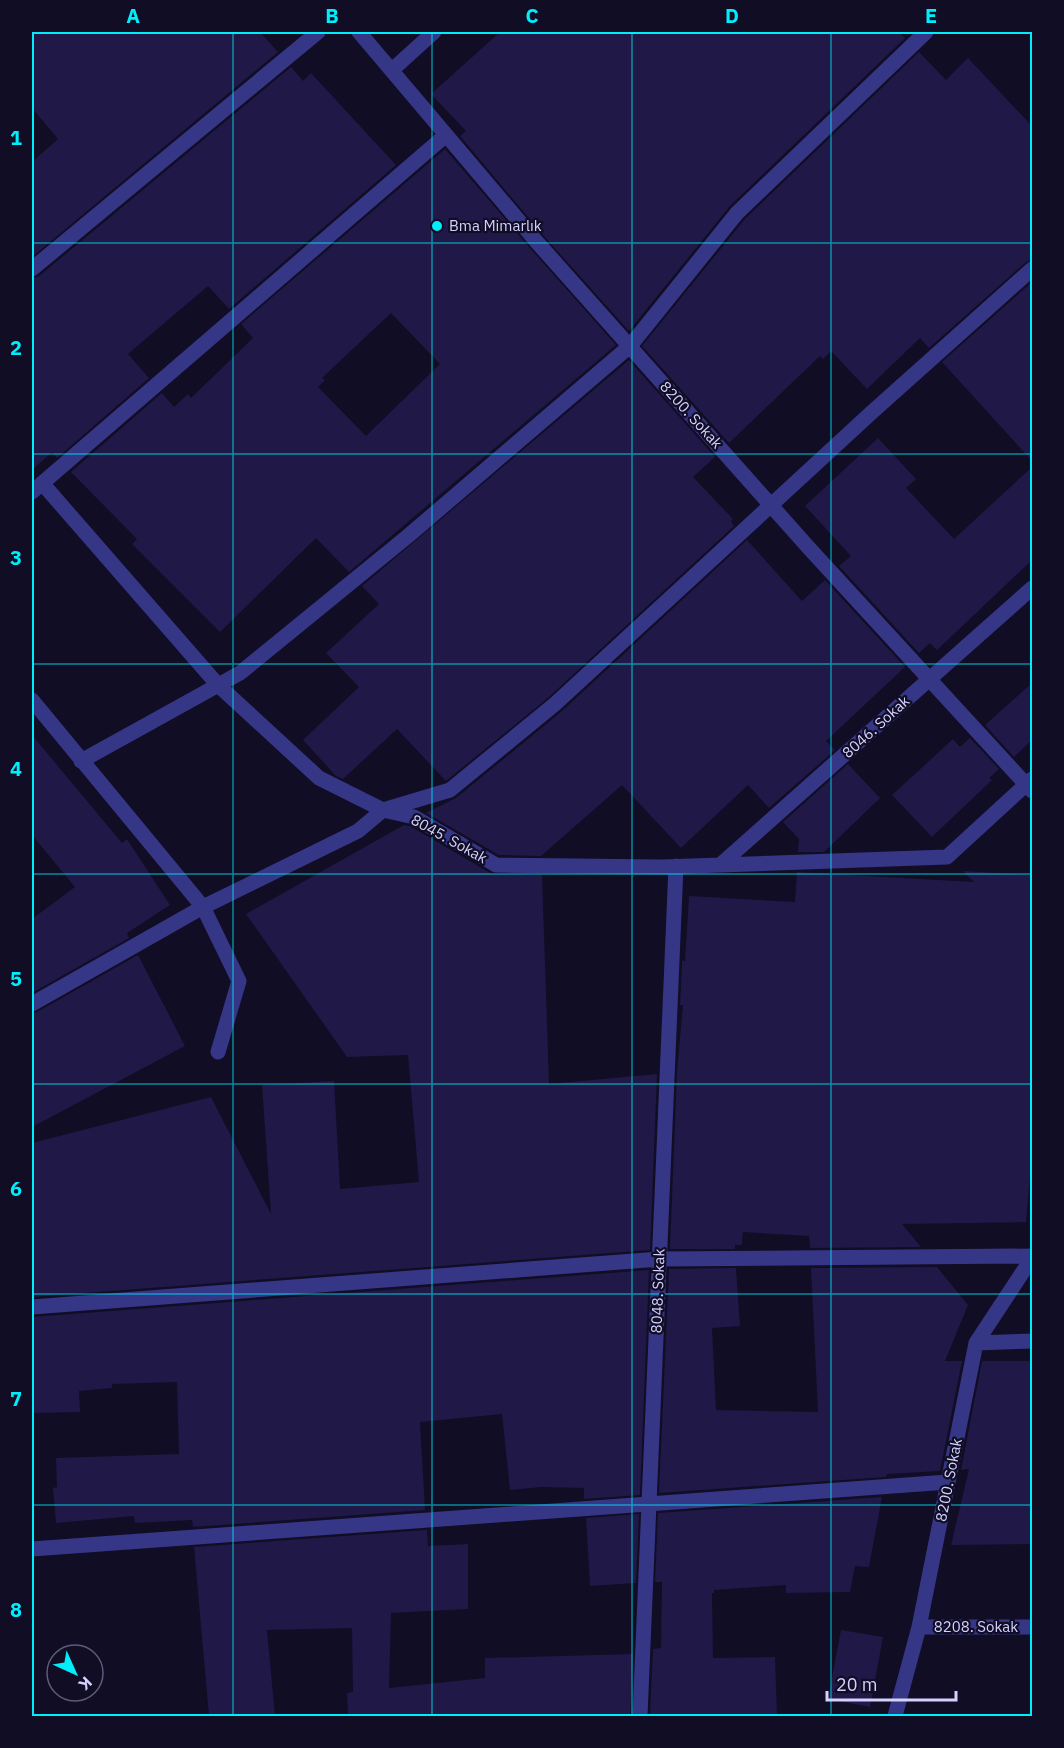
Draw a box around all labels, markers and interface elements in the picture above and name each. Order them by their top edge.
text: A [126,2,140,29]
text: B [325,2,339,29]
text: C [525,2,539,29]
text: D [725,2,739,29]
text: E [925,2,937,29]
text: 1 [10,124,22,151]
place label: Bma Mimarlık [449,216,542,235]
marker: Bma Mimarlık [430,219,444,233]
text: 2 [10,334,22,361]
street label: 8200. Sokak [656,377,727,452]
text: 3 [10,544,22,571]
street label: 8046. Sokak [838,691,913,762]
text: 4 [10,755,22,782]
street label: 8045. Sokak [408,810,491,867]
text: 5 [10,965,22,992]
text: 6 [10,1175,22,1202]
street label: 8048. Sokak [647,1248,668,1334]
text: 7 [10,1385,22,1412]
street label: 8200. Sokak [931,1437,966,1523]
text: 8 [10,1596,22,1623]
street label: 8208. Sokak [934,1617,1018,1636]
north arrow [45,1643,105,1703]
scale bar [827,1664,956,1702]
text: K [75,1673,97,1695]
text: 20 m [836,1673,878,1696]

